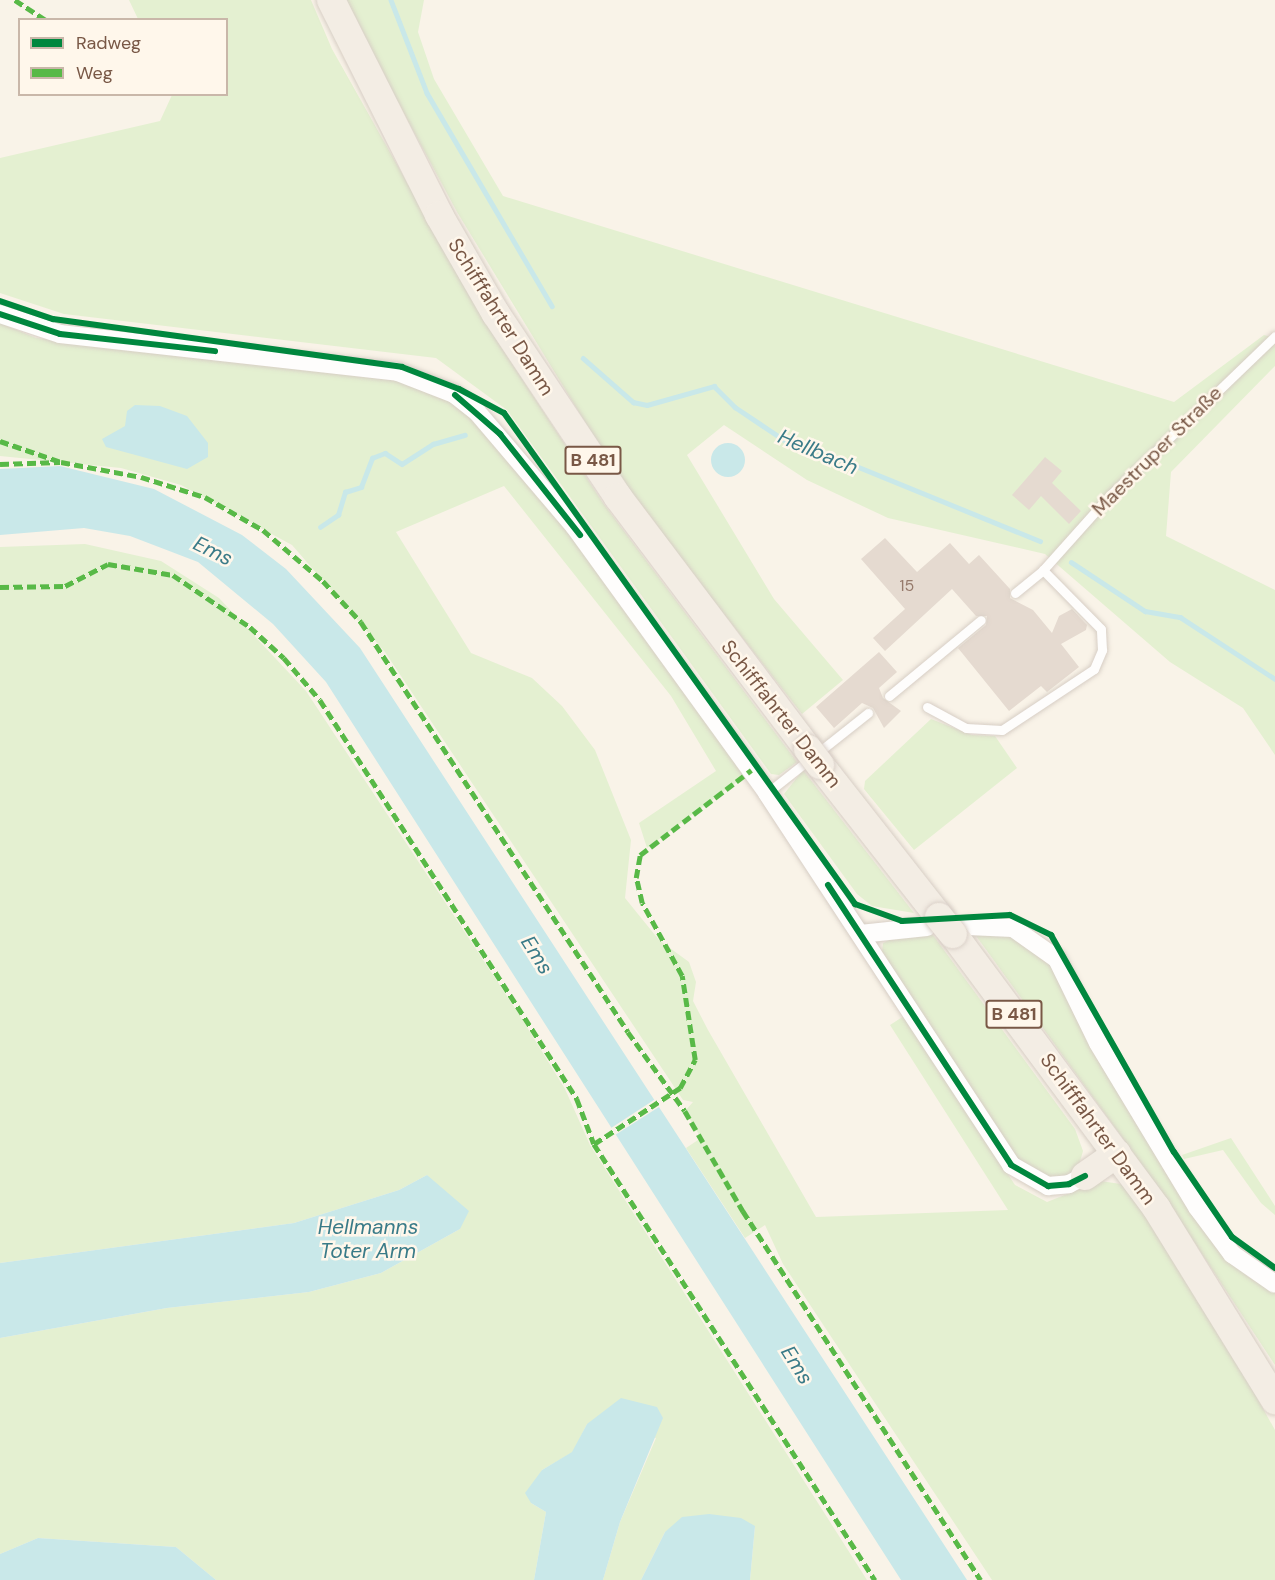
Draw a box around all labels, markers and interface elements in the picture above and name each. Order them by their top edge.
legend [18,18,228,96]
text: Radweg [76,31,141,55]
text: Weg [76,61,113,85]
street label: Schifffahrter Damm [443,234,559,400]
street label: Maestruper Straße [1087,381,1227,521]
water label: Hellbach [774,424,862,480]
road number: B 481 [564,445,622,475]
water label: Ems [189,531,237,571]
house number: 15 [900,576,914,596]
street label: Schifffahrter Damm [716,635,846,793]
water label: Ems [516,931,558,979]
road number: B 481 [986,999,1042,1029]
street label: Schifffahrter Damm [1035,1049,1161,1209]
water label: Hellmanns Toter Arm [318,1214,418,1264]
water label: Ems [776,1341,818,1389]

